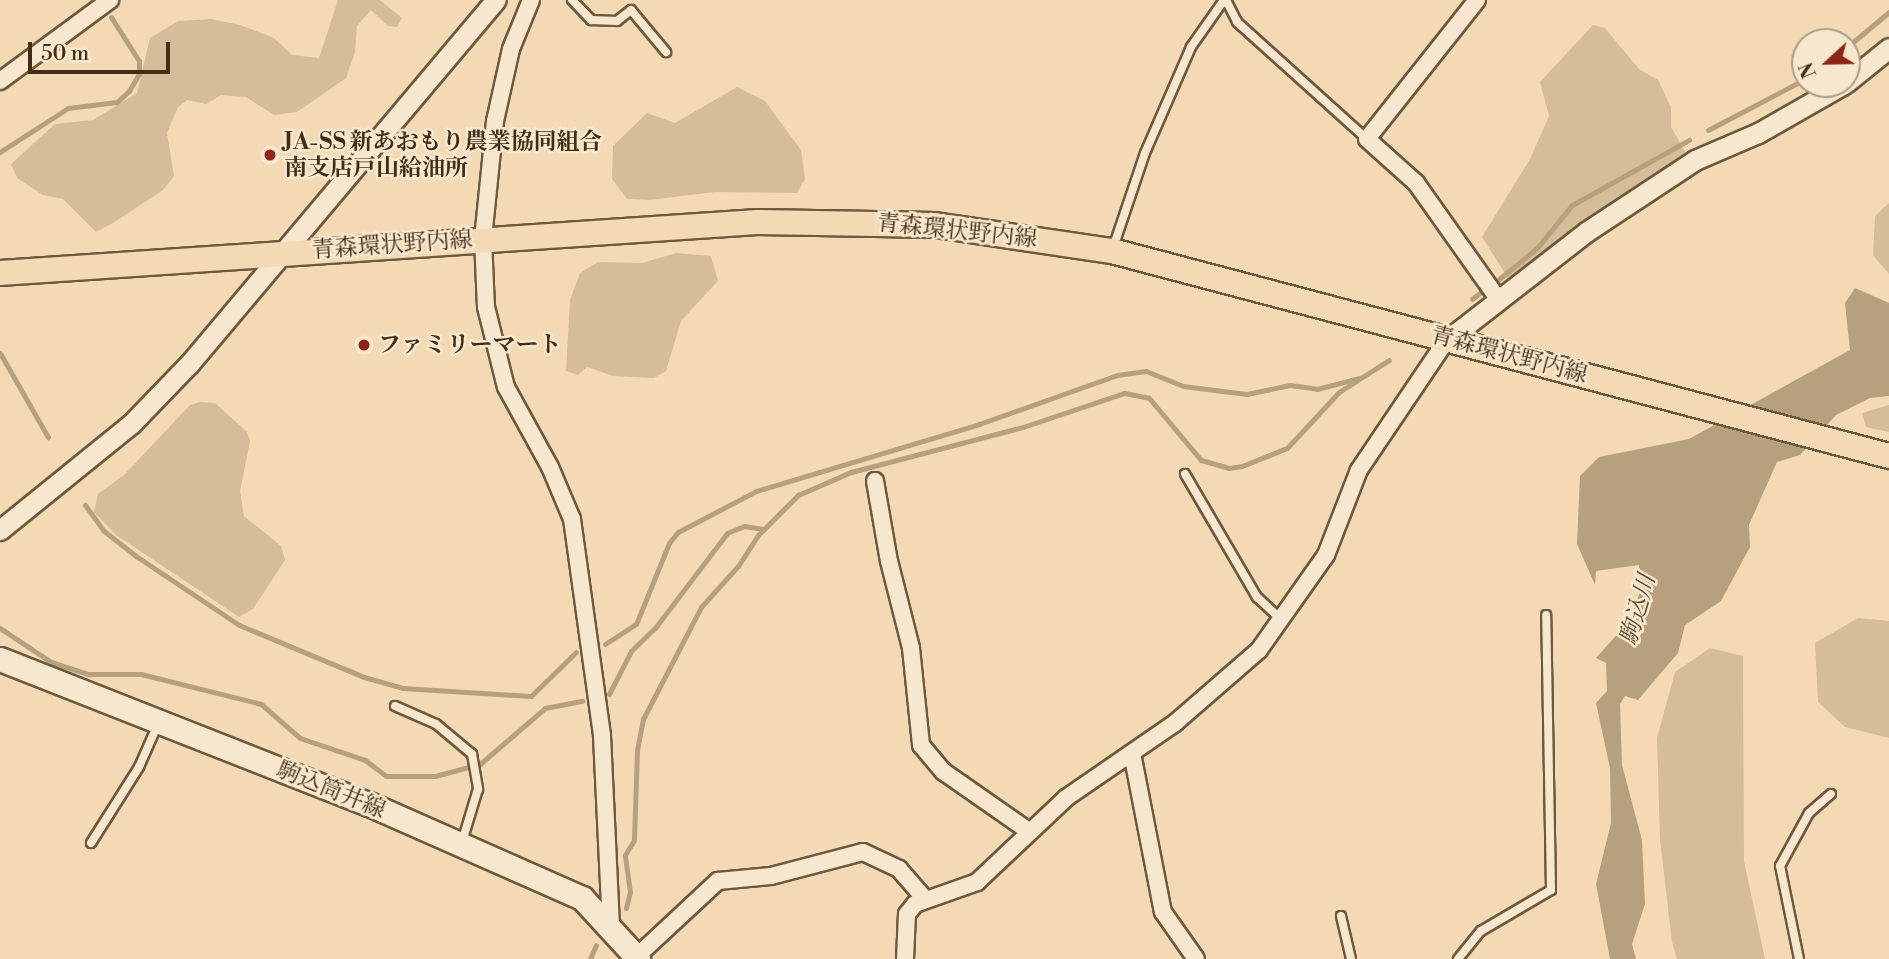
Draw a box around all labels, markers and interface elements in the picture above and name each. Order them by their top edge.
scale bar [32,28,173,72]
north arrow [1791,28,1861,98]
text: 50 m [41,41,89,67]
text: N [1794,59,1822,82]
place label: JA-SS 新あおもり農業協同組合 南支店戸山給油所 [284,128,603,182]
marker: JA-SS 新あおもり農業協同組合 南支店戸山給油所 [262,147,278,163]
street label: 青森環状野内線 [875,209,1039,253]
street label: 青森環状野内線 [311,226,473,264]
street label: 青森環状野内線 [1428,321,1590,389]
place label: ファミリーマート [378,331,562,359]
marker: ファミリーマート [356,337,372,353]
water label: 駒込川 [1615,571,1663,649]
street label: 駒込筒井線 [273,756,389,824]

